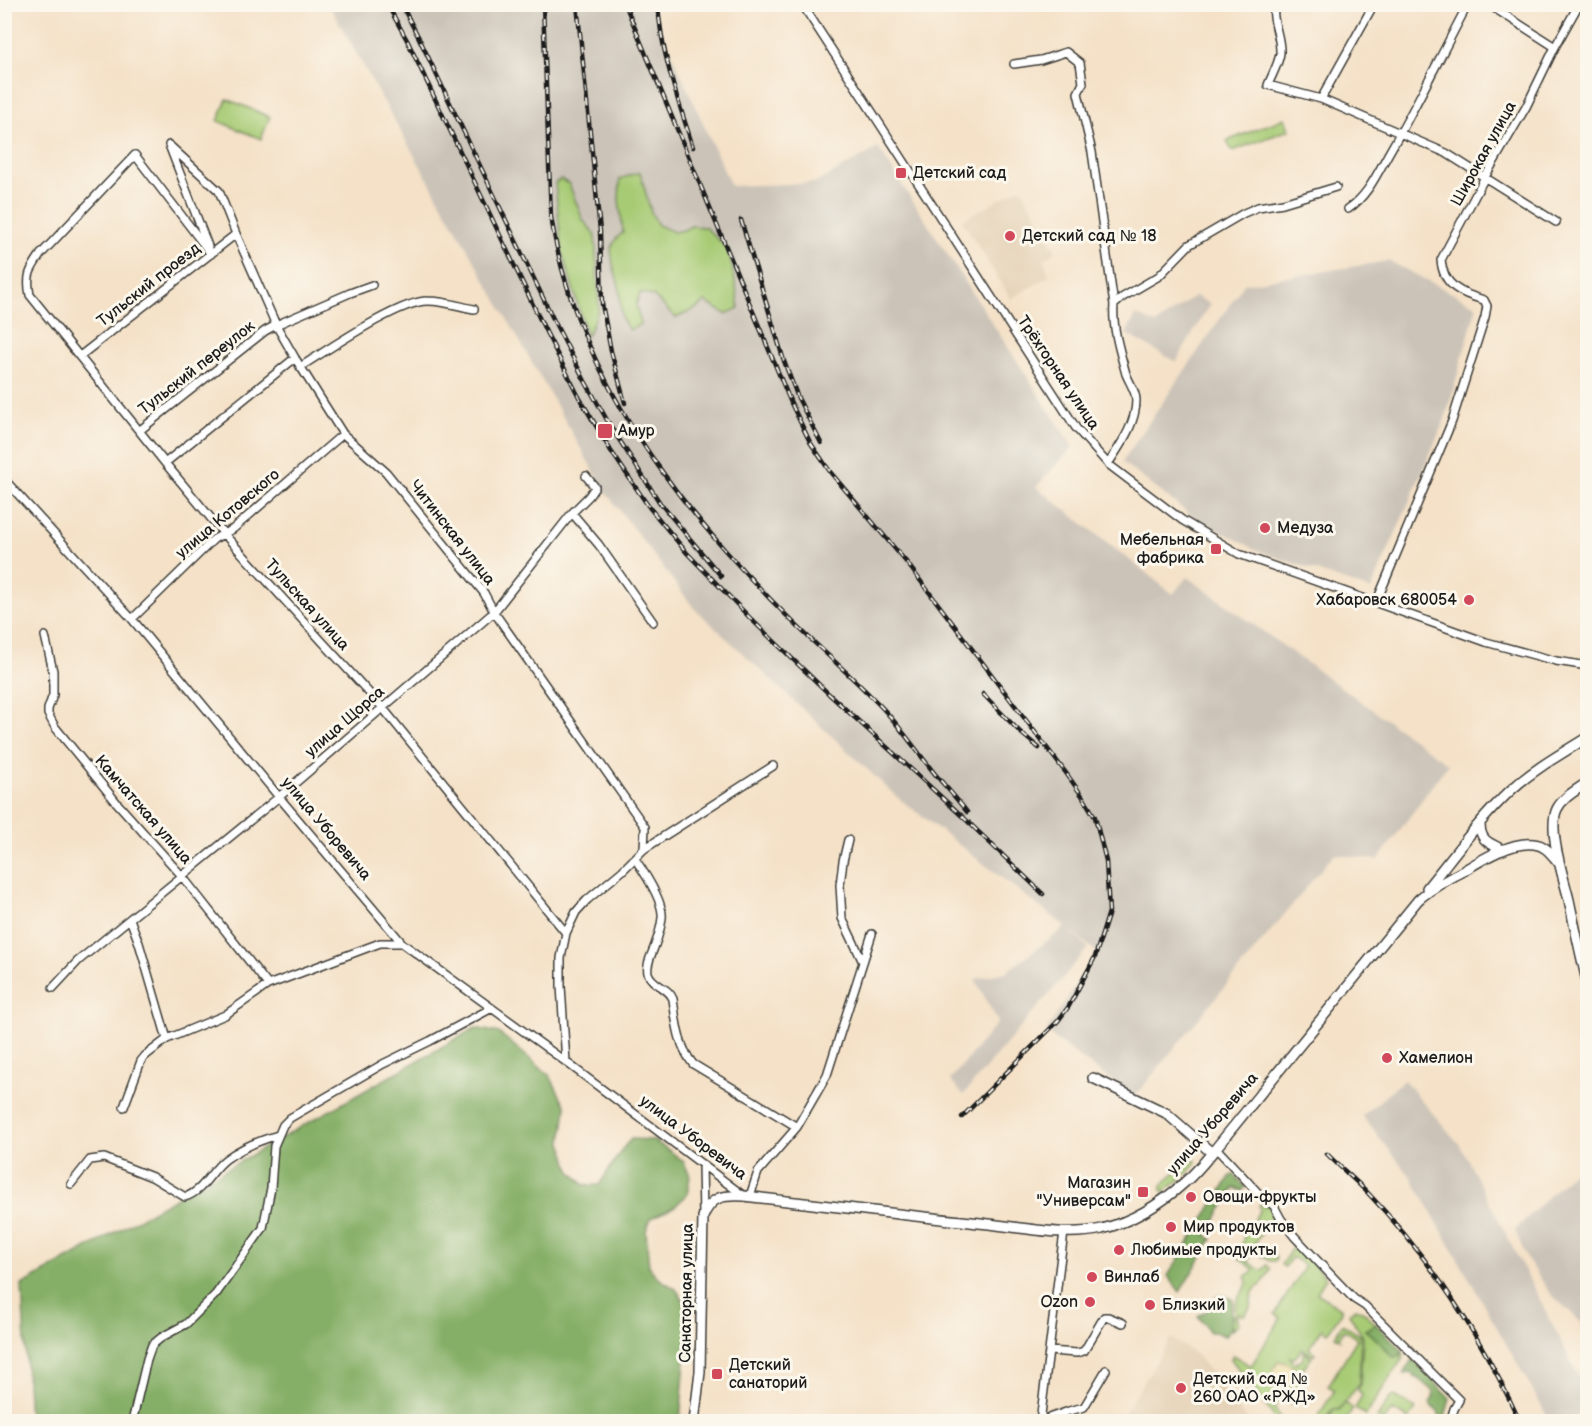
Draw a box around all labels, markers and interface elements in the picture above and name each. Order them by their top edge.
street label: Широкая улица [1447,98,1521,210]
place label: Детский сад [913,164,1006,183]
marker: Детский сад [894,166,908,180]
place label: Детский сад № 18 [1022,227,1156,246]
marker: Детский сад № 18 [1003,229,1017,243]
street label: Тульский проезд [94,239,204,331]
street label: Трёхгорная улица [1013,312,1104,434]
street label: Тульский переулок [135,317,259,419]
marker: Амур [596,422,614,440]
place label: Амур [617,422,655,441]
street label: улица Котовского [172,465,284,563]
street label: Читинская улица [405,477,499,590]
place label: Медуза [1277,519,1334,538]
marker: Медуза [1258,521,1272,535]
place label: Мебельная фабрика [1120,531,1205,568]
marker: Мебельная фабрика [1209,542,1223,556]
street label: Тульская улица [261,555,353,655]
place label: Хабаровск 680054 [1316,591,1457,610]
marker: Хабаровск 680054 [1462,593,1476,607]
street label: улица Щорса [301,682,389,762]
street label: Камчатская улица [90,752,196,869]
street label: улица Уборевича [277,773,375,885]
place label: Хамелион [1399,1049,1473,1068]
marker: Хамелион [1380,1051,1394,1065]
street label: улица Уборевича [1163,1069,1263,1179]
street label: улица Уборевича [636,1092,751,1185]
place label: Магазин "Универсам" [1036,1174,1131,1211]
marker: Магазин "Универсам" [1136,1185,1150,1199]
place label: Овощи-фрукты [1203,1188,1316,1207]
marker: Овощи-фрукты [1184,1190,1198,1204]
place label: Мир продуктов [1183,1218,1295,1237]
marker: Мир продуктов [1164,1220,1178,1234]
street label: Санаторная улица [676,1223,698,1363]
place label: Любимые продукты [1130,1241,1277,1260]
marker: Любимые продукты [1112,1243,1126,1257]
place label: Винлаб [1104,1268,1160,1287]
marker: Винлаб [1085,1270,1099,1284]
place label: Ozon [1040,1293,1078,1312]
marker: Ozon [1083,1295,1097,1309]
place label: Близкий [1162,1296,1225,1315]
marker: Близкий [1143,1298,1157,1312]
place label: Детский санаторий [729,1356,807,1393]
marker: Детский санаторий [710,1367,724,1381]
place label: Детский сад № 260 ОАО «РЖД» [1193,1370,1316,1407]
marker: Детский сад № 260 ОАО «РЖД» [1174,1381,1188,1395]

